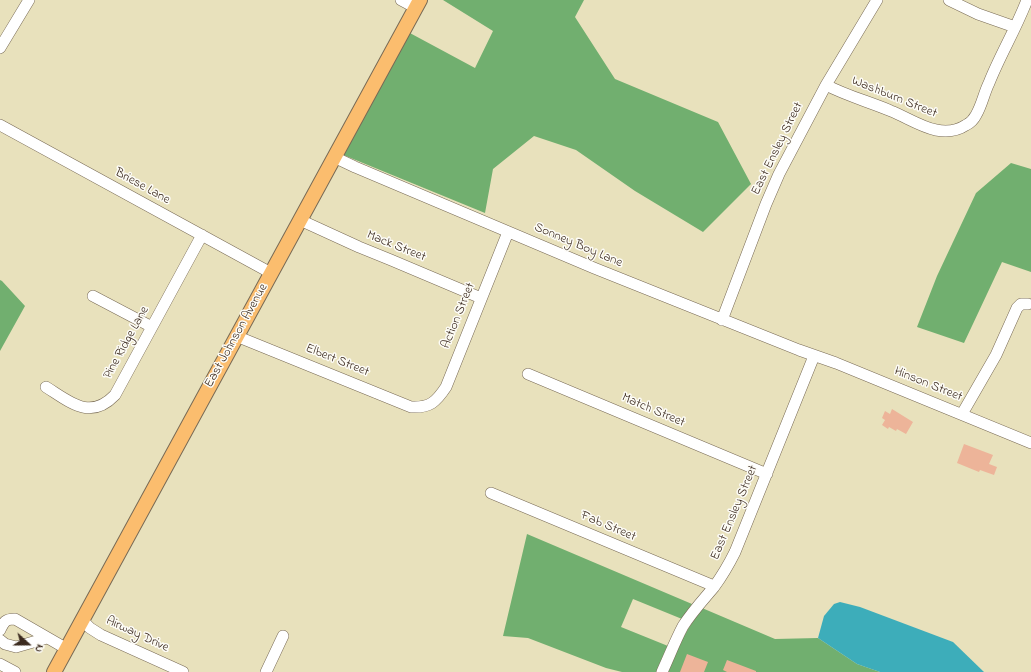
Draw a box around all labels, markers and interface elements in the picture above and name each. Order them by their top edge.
street label: Washburn Street [849,74,939,122]
street label: East Ensley Street [749,100,807,198]
street label: Briese Lane [112,165,172,209]
street label: Sonney Boy Lane [532,220,624,272]
street label: Mack Street [364,228,428,266]
street label: East Johnson Avenue [202,281,272,391]
street label: Action Street [439,281,479,351]
street label: Pine Ridge Lane [101,304,153,382]
street label: Elbert Street [303,341,371,381]
street label: Hinson Street [892,364,964,406]
street label: Match Street [619,391,687,431]
street label: East Ensley Street [708,463,762,563]
street label: Fab Street [578,508,638,546]
street label: Airway Drive [103,614,171,656]
north arrow [8,624,48,664]
text: N [30,642,48,655]

